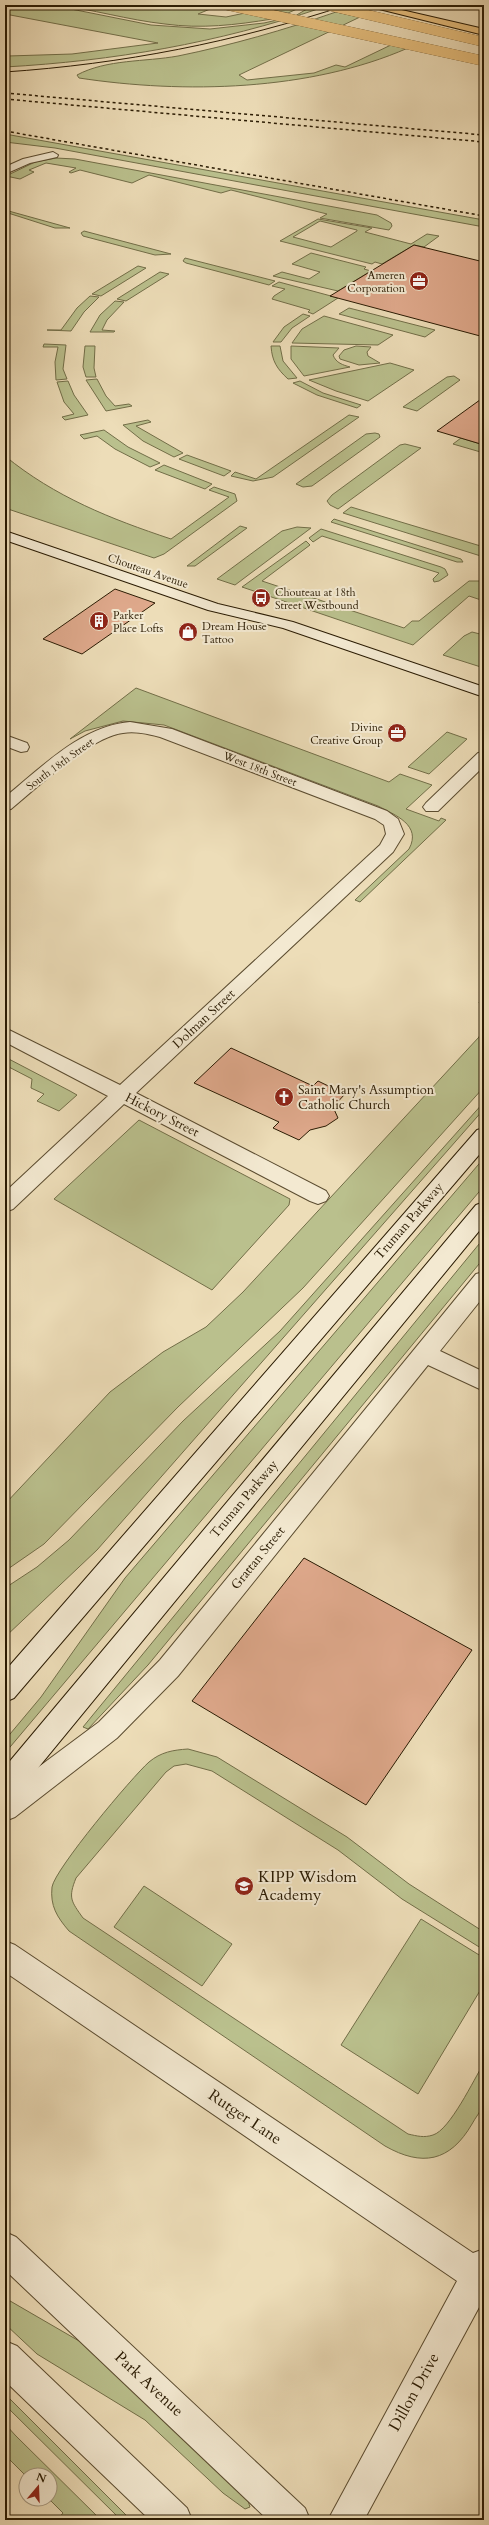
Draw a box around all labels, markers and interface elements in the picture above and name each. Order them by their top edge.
place label: Ameren Corporation [347,268,406,296]
office icon: Ameren Corporation [408,270,430,292]
street label: Chouteau Avenue [106,550,190,592]
place label: Chouteau at 18th Street Westbound [275,585,359,613]
bus stop icon: Chouteau at 18th Street Westbound [250,587,272,609]
place label: Parker Place Lofts [113,608,163,636]
building icon: Parker Place Lofts [88,610,110,632]
place label: Dream House Tattoo [202,619,267,647]
shop icon: Dream House Tattoo [177,621,199,643]
place label: Divine Creative Group [310,720,383,748]
office icon: Divine Creative Group [386,722,408,744]
street label: South 18th Street [23,734,97,794]
street label: West 18th Street [220,748,299,790]
street label: Dolman Street [169,985,239,1053]
place label: Saint Mary's Assumption Catholic Church [298,1081,435,1114]
church icon: Saint Mary's Assumption Catholic Church [273,1086,295,1108]
street label: Hickory Street [122,1089,202,1141]
street label: Truman Parkway [370,1178,448,1263]
street label: Truman Parkway [206,1456,282,1542]
street label: Grattan Street [227,1523,289,1593]
place label: KIPP Wisdom Academy [258,1866,357,1906]
school or university icon: KIPP Wisdom Academy [233,1875,255,1897]
street label: Rutger Lane [204,2084,286,2150]
street label: Park Avenue [110,2346,188,2422]
street label: Dillon Drive [383,2349,445,2435]
north arrow [18,2467,58,2507]
text: N [34,2469,48,2487]

